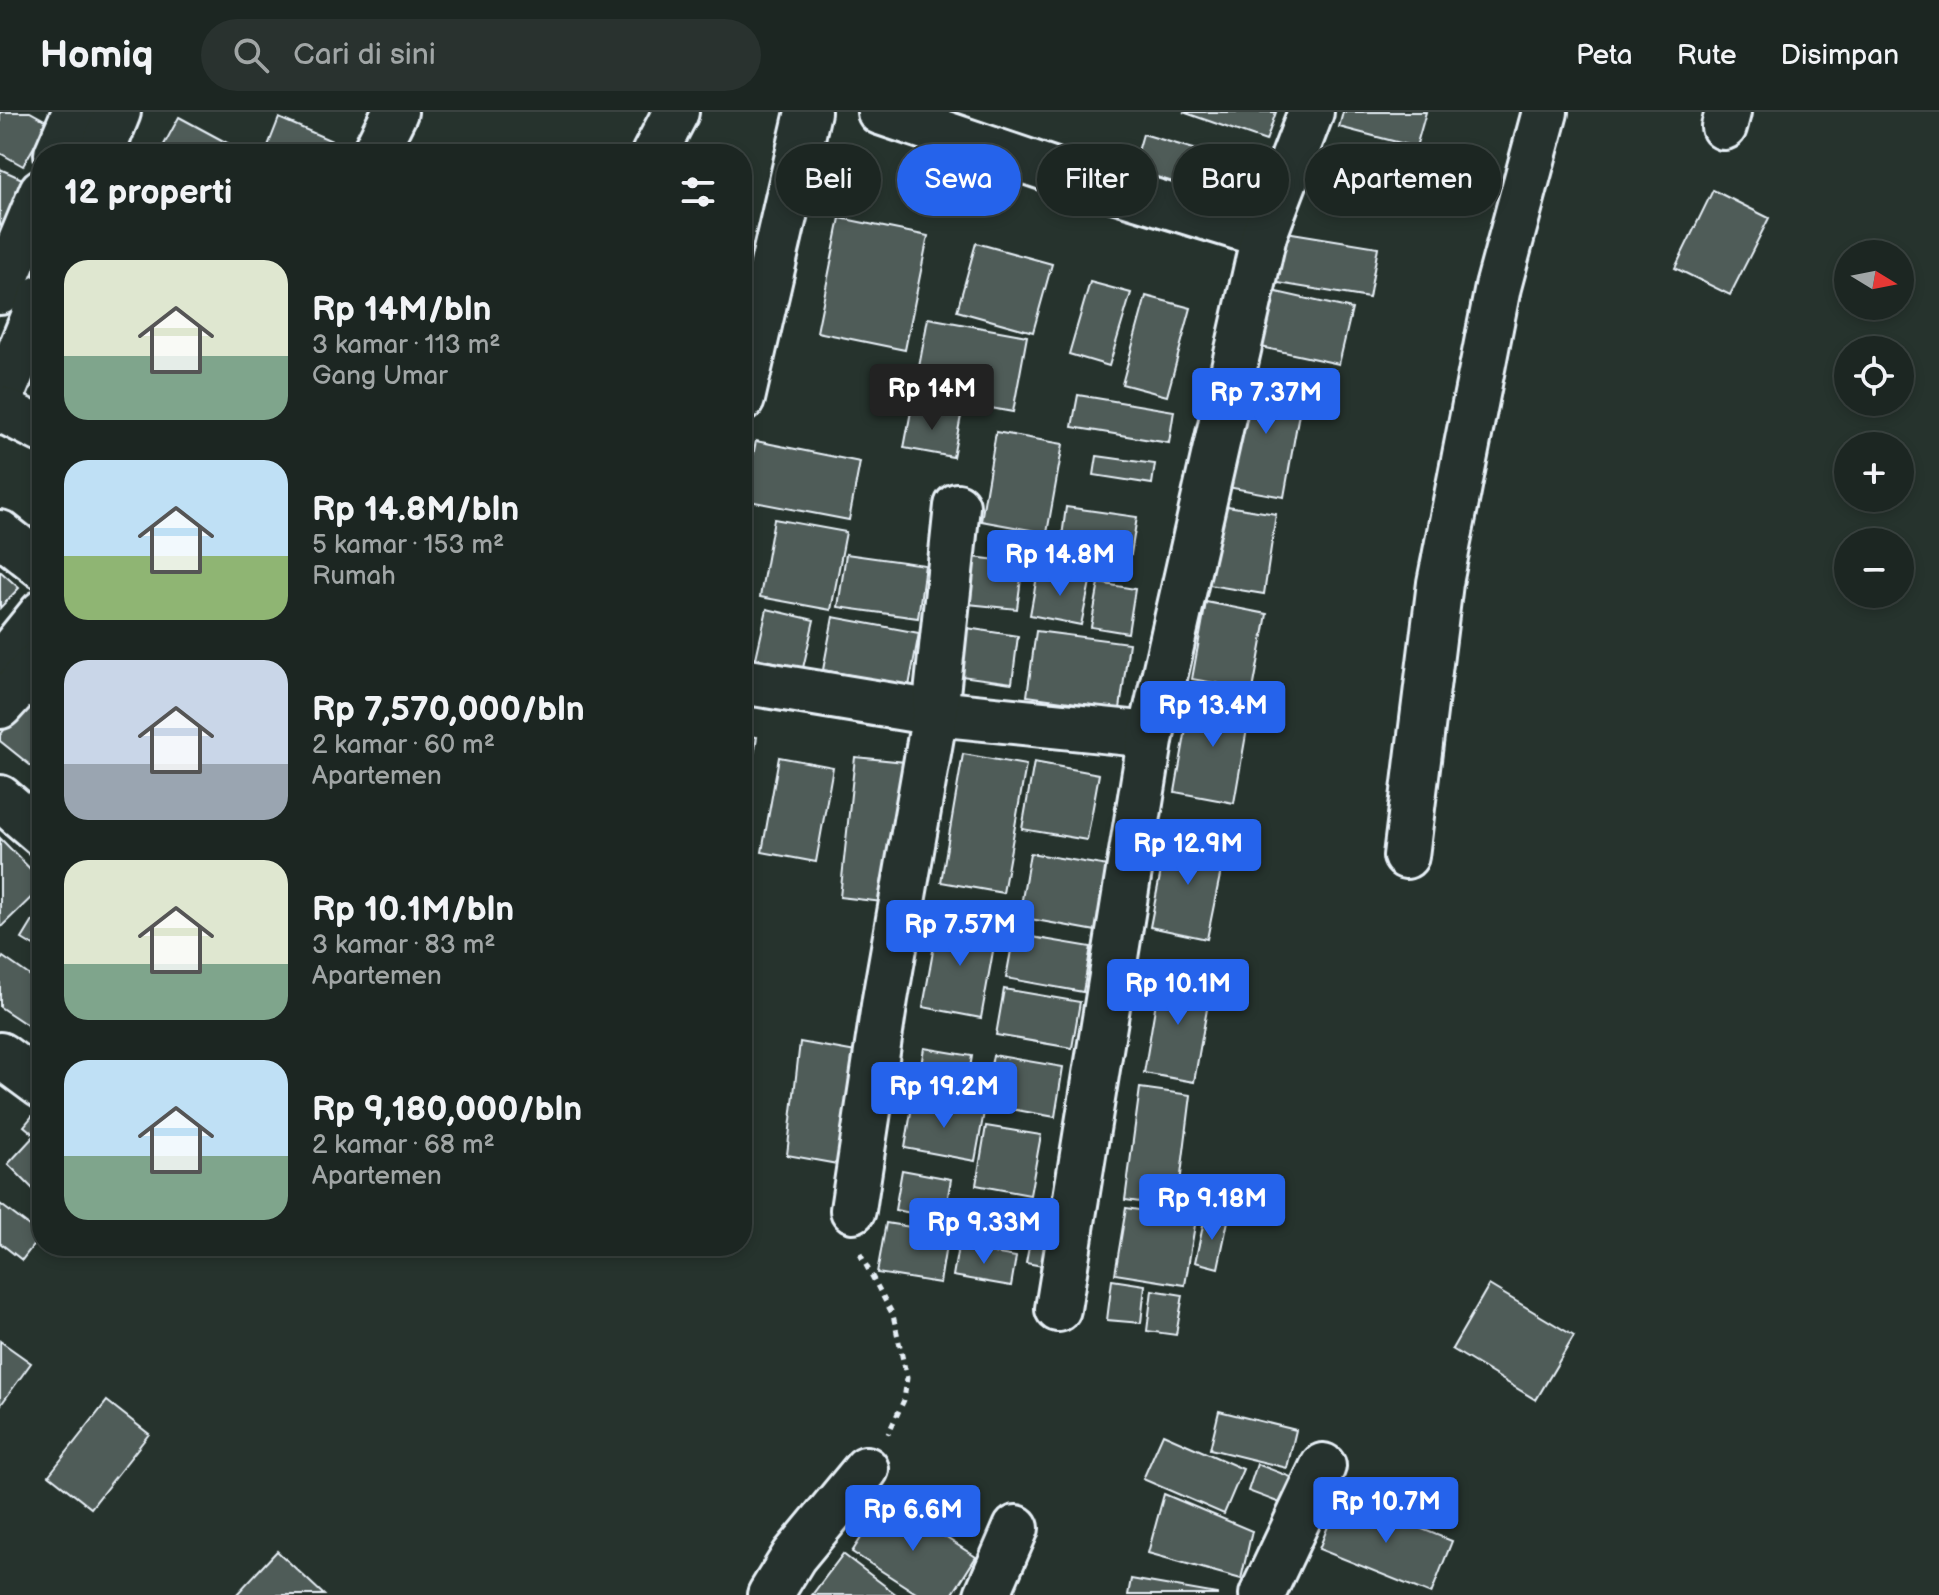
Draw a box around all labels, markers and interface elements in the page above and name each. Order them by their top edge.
search box [201,19,761,91]
text: Homiq [40,33,153,78]
icon: search [229,33,273,77]
text: Cari di sini [293,37,436,73]
text: Peta [1576,39,1633,72]
text: Rute [1677,39,1737,72]
text: Disimpan [1781,39,1899,72]
chip: Beli [776,144,881,216]
chip: Sewa [897,144,1021,216]
chip: Filter [1037,144,1157,216]
chip: Baru [1173,144,1289,216]
chip: Apartemen [1305,144,1501,216]
icon: filters [676,170,720,214]
text: 12 properti [64,172,232,213]
north arrow [1834,240,1914,320]
map controls [1834,240,1914,608]
text: Rp 14M/bln [312,289,491,330]
icon: home [128,292,224,388]
text: 3 kamar · 113 m² [312,330,500,361]
button: locate [1834,336,1914,416]
text: Gang Umar [312,361,448,392]
pin: Rp 14M [867,364,997,432]
pin: Rp 7.37M [1183,368,1349,436]
text: Rp 14M [888,374,976,405]
text: Rp 7.37M [1210,378,1322,409]
button: + [1834,432,1914,512]
text: Rp 14.8M/bln [312,489,519,530]
icon: home [128,492,224,588]
button: − [1834,528,1914,608]
text: 5 kamar · 153 m² [312,530,504,561]
pin: Rp 14.8M [977,530,1143,598]
text: Rp 14.8M [1005,540,1115,571]
text: Rumah [312,561,396,592]
pin: Rp 13.4M [1130,681,1296,749]
text: Rp 7,570,000/bln [312,689,585,730]
text: Rp 13.4M [1158,691,1268,722]
icon: home [128,692,224,788]
text: 2 kamar · 60 m² [312,730,495,761]
text: Apartemen [312,761,442,792]
pin: Rp 12.9M [1105,819,1271,887]
text: Rp 12.9M [1133,829,1243,860]
text: Rp 10.1M/bln [312,889,514,930]
icon: home [128,892,224,988]
pin: Rp 7.57M [877,900,1043,968]
text: Rp 7.57M [904,910,1016,941]
text: 3 kamar · 83 m² [312,930,495,961]
pin: Rp 10.1M [1095,959,1261,1027]
text: Apartemen [312,961,442,992]
text: Rp 10.1M [1125,969,1231,1000]
pin: Rp 19.2M [861,1062,1027,1130]
text: Rp 19.2M [889,1072,999,1103]
text: Rp 9,180,000/bln [312,1089,582,1130]
icon: home [128,1092,224,1188]
text: 2 kamar · 68 m² [312,1130,495,1161]
text: Apartemen [312,1161,442,1192]
pin: Rp 9.18M [1129,1174,1295,1242]
text: Rp 9.18M [1157,1184,1267,1215]
pin: Rp 9.33M [901,1198,1067,1266]
text: Rp 9.33M [927,1208,1041,1239]
pin: Rp 10.7M [1303,1477,1469,1545]
pin: Rp 6.6M [839,1485,987,1553]
text: Rp 10.7M [1331,1487,1441,1518]
text: Rp 6.6M [863,1495,963,1526]

